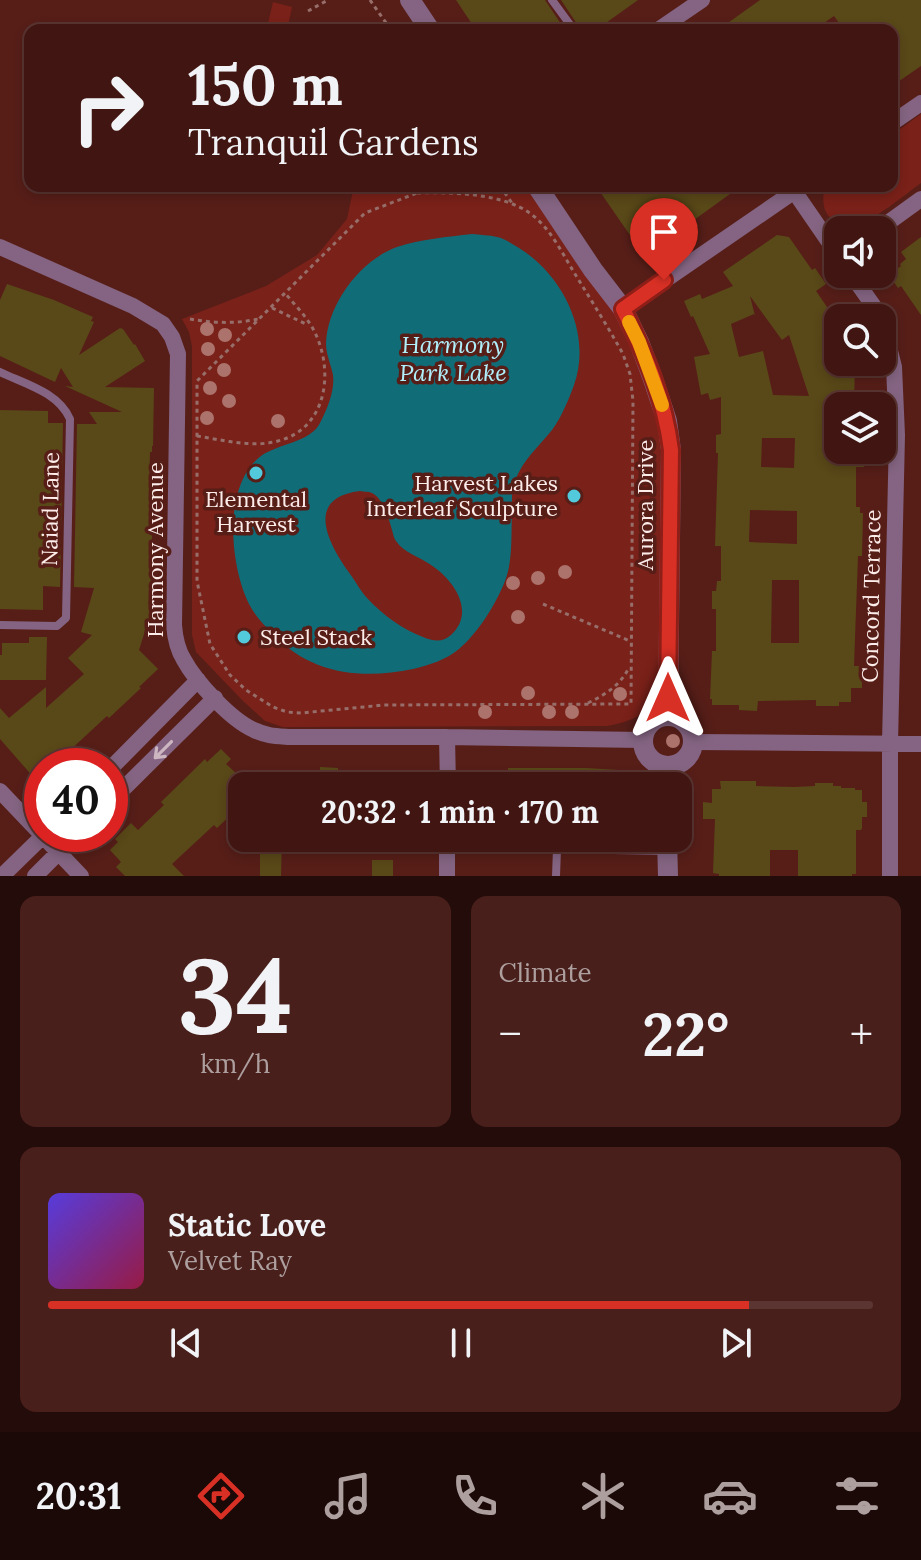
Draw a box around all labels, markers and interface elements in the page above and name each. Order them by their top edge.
text: 150 m [188,49,343,120]
icon: right [56,56,160,160]
text: Tranquil Gardens [188,119,479,165]
pin [630,198,698,280]
icon: arrive [642,210,686,254]
map controls [824,216,896,464]
button: sound [824,216,896,288]
button: search [824,304,896,376]
water label: Harmony Park Lake [399,329,507,388]
button: layers [824,392,896,464]
street label: Aurora Drive [631,440,659,571]
street label: Naiad Lane [35,452,65,566]
street label: Harmony Avenue [141,462,169,638]
marker: Elemental Harvest [247,464,265,482]
place label: Harvest Lakes Interleaf Sculpture [366,469,558,522]
place label: Elemental Harvest [205,485,307,538]
marker: Harvest Lakes Interleaf Sculpture [565,487,583,505]
street label: Concord Terrace [855,509,887,683]
place label: Steel Stack [260,623,372,651]
marker: Steel Stack [235,628,253,646]
position arrow [626,656,710,740]
one-way arrow [153,740,172,760]
speed limit sign: 40 [24,748,128,852]
text: 20:32 · 1 min · 170 m [321,793,599,831]
text: 34 [178,928,293,1061]
text: Climate [499,956,592,989]
text: 22° [642,996,729,1072]
text: − [499,1006,522,1062]
text: + [850,1006,873,1062]
text: km/h [200,1047,270,1080]
text: Static Love [168,1206,326,1244]
text: Velvet Ray [168,1244,292,1277]
icon: previous [164,1321,208,1365]
icon: pause [439,1321,483,1365]
icon: next [714,1321,758,1365]
icon: directions [193,1468,249,1524]
icon: music [320,1468,376,1524]
icon: phone [447,1468,503,1524]
icon: climate [575,1468,631,1524]
icon: car [702,1468,758,1524]
icon: filters [829,1468,885,1524]
text: 20:31 [36,1473,122,1519]

